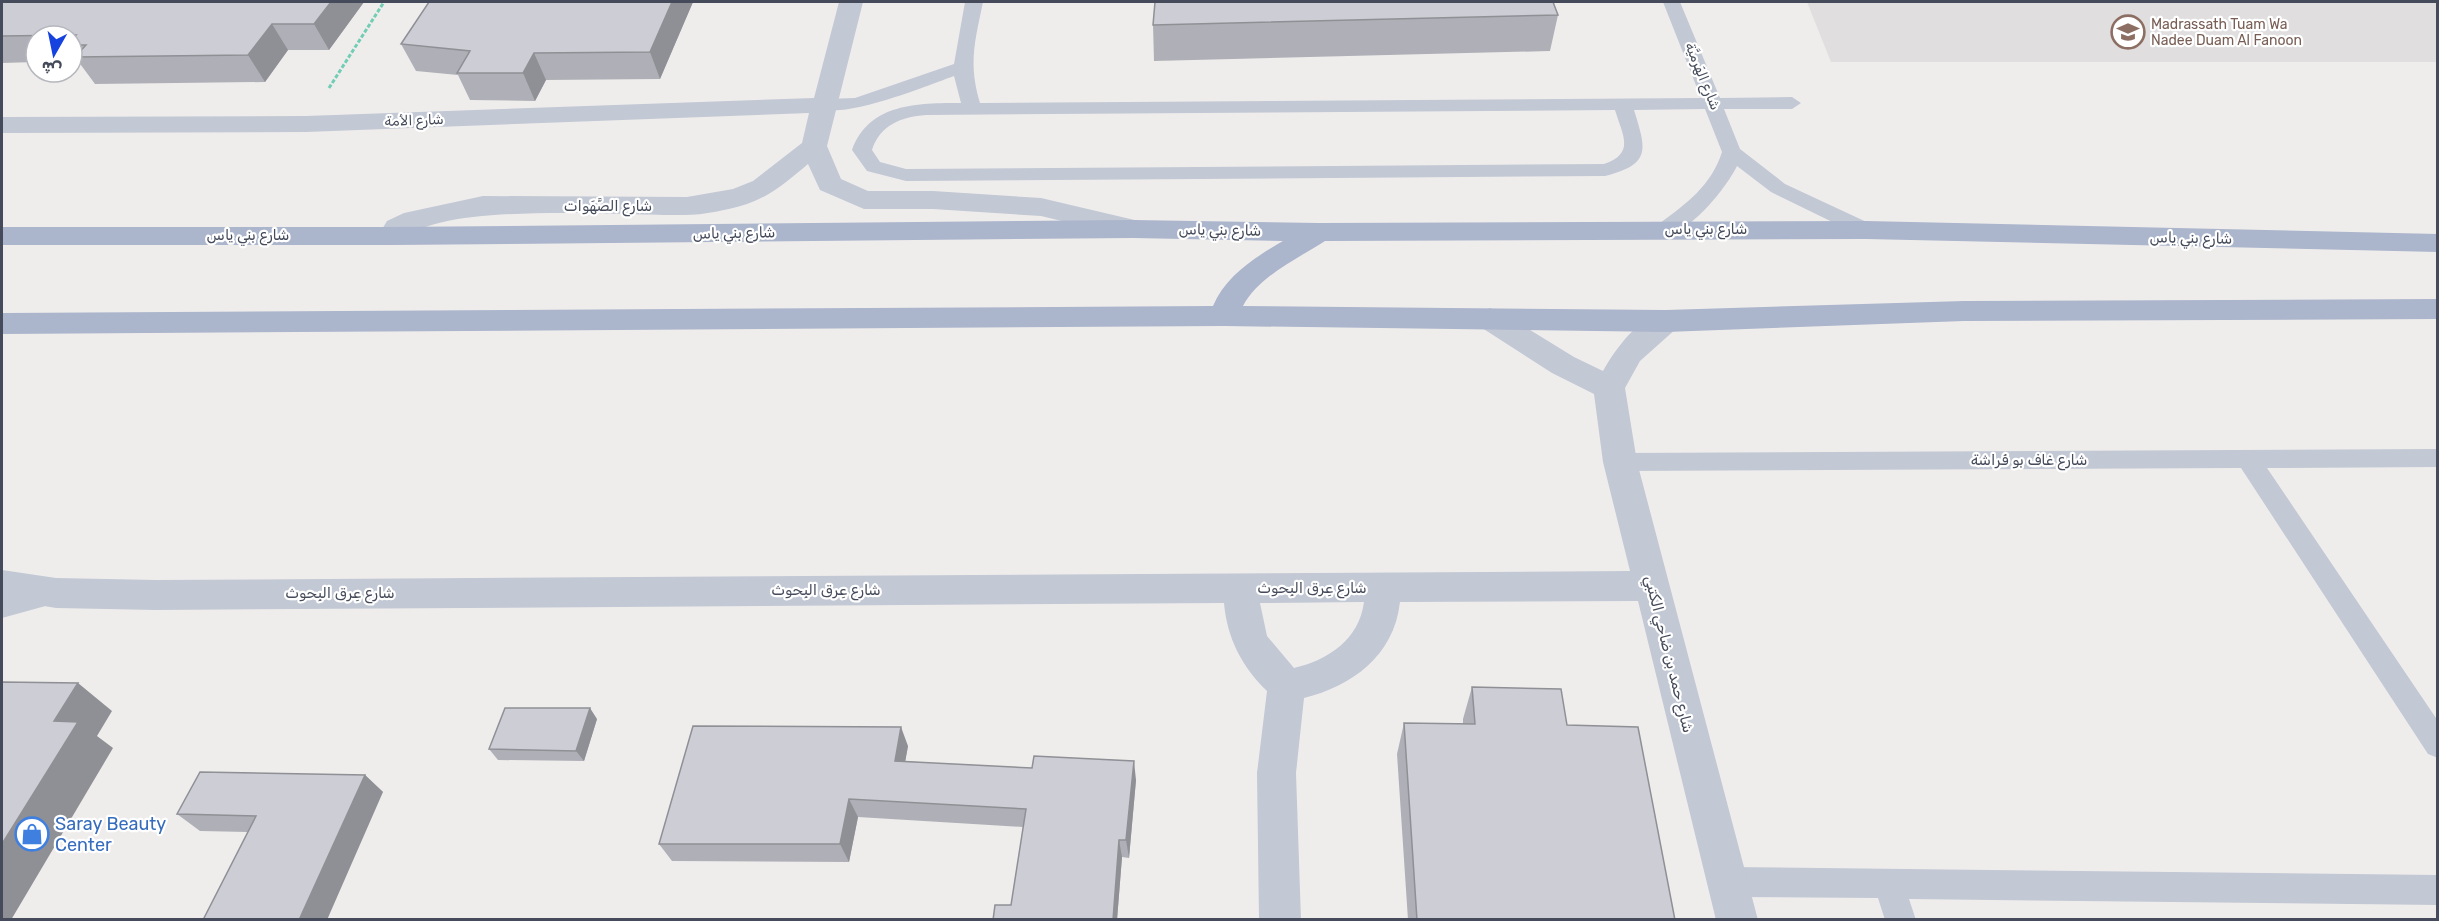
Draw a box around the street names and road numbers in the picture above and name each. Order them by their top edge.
street label: شارع الهَرميَّة [1679,40,1724,113]
street label: شارع الأمة [384,111,444,132]
street label: شارع الصَّهَوات [564,197,652,217]
street label: شارع بني ياس [1178,220,1262,243]
street label: شارع بني ياس [1665,220,1747,241]
street label: شارع بني ياس [692,223,776,246]
street label: شارع بني ياس [207,226,289,247]
street label: شارع بني ياس [2149,228,2233,251]
street label: شارع غاف بو فَراشة [1971,451,2087,471]
street label: شارع حمد بن ضاحي الكتبي [1638,574,1697,735]
street label: شارع عِرق البِحوث [1257,579,1367,599]
street label: شارع عِرق البِحوث [771,581,881,601]
street label: شارع عِرق البِحوث [285,584,395,604]

